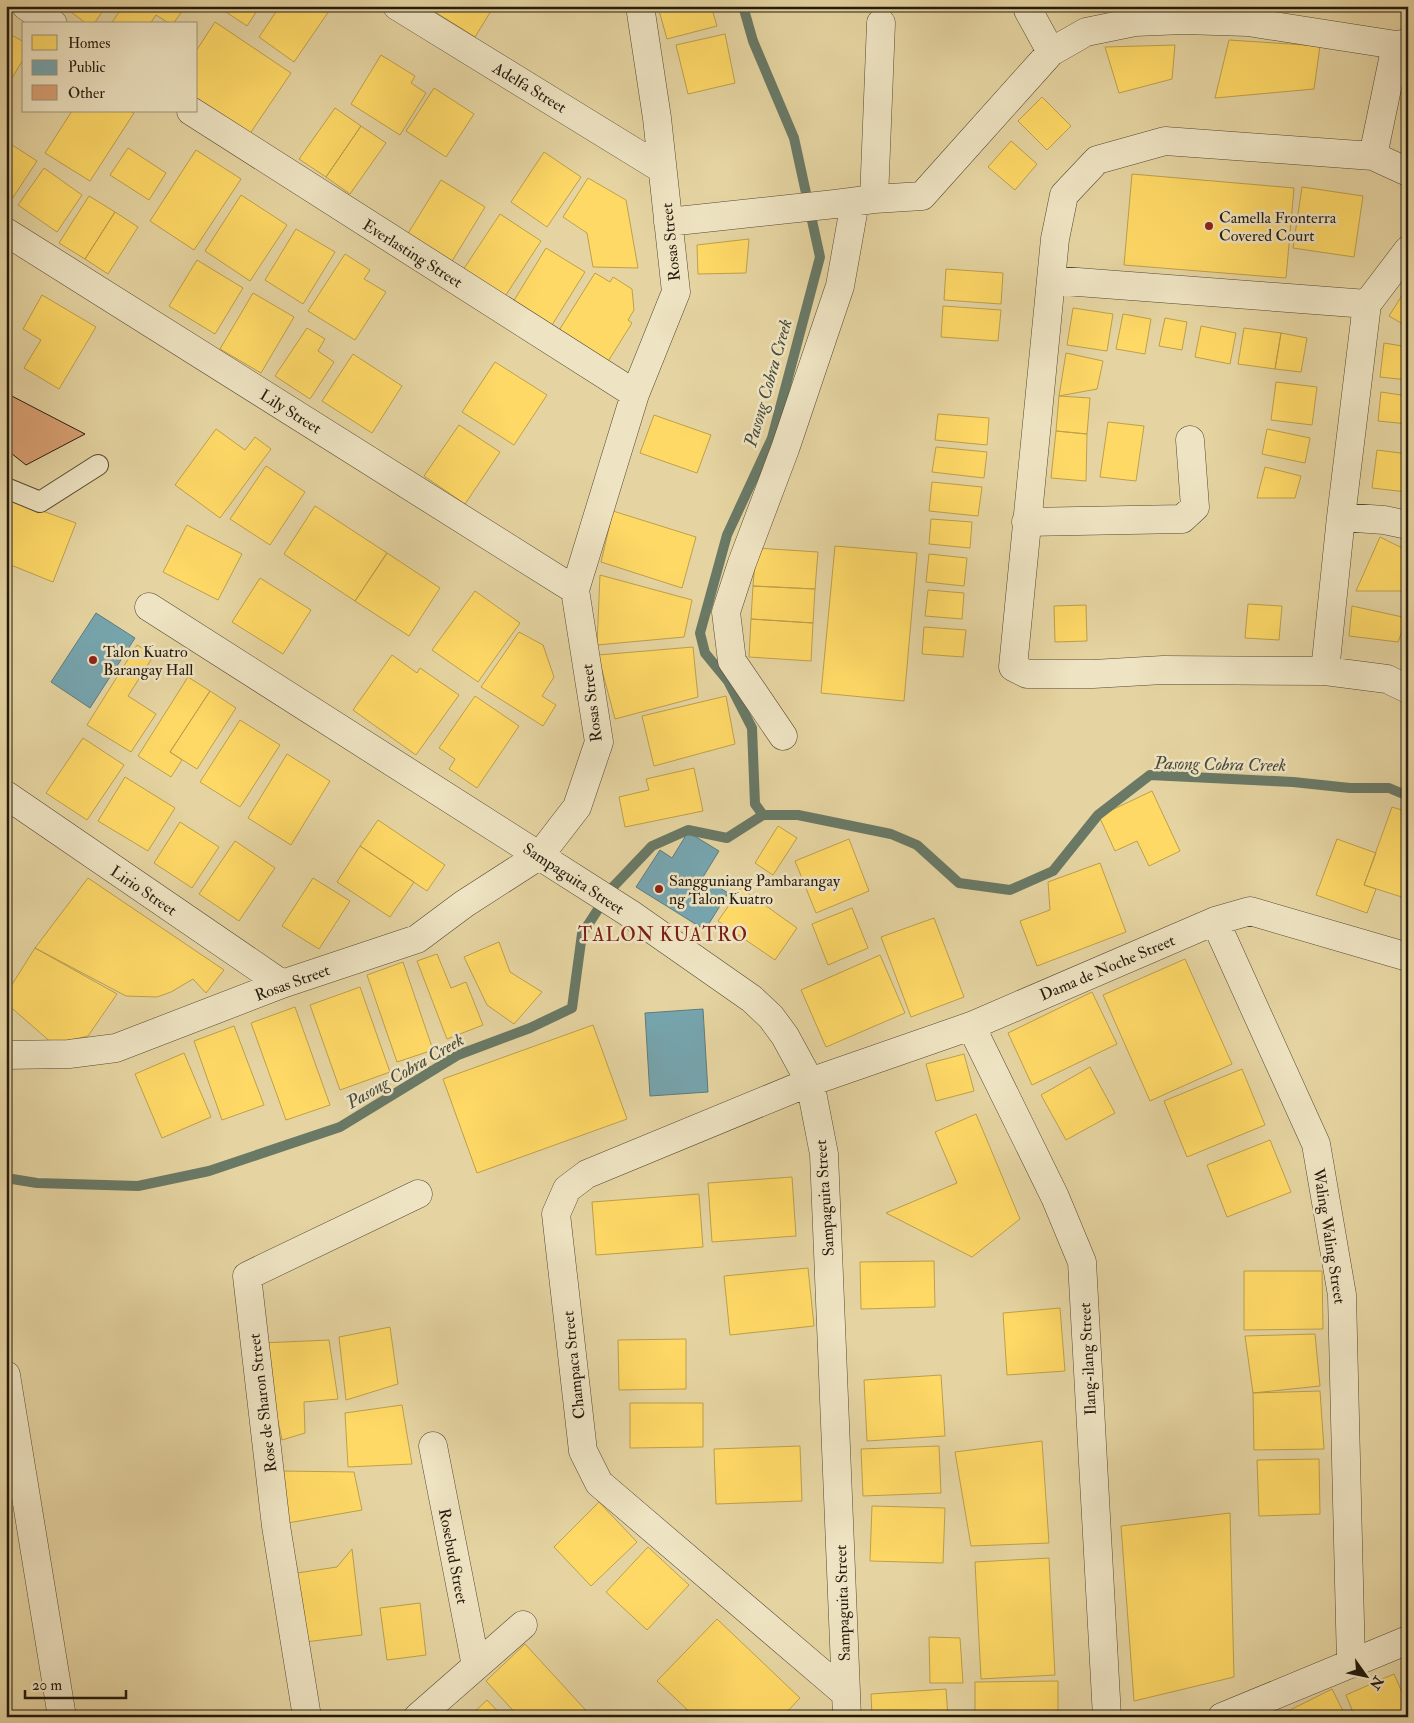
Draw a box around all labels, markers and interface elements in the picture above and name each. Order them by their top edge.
legend [22,22,198,112]
text: Homes [68,34,110,53]
text: Public [68,58,106,77]
street label: Adelfa Street [488,58,570,118]
text: Other [68,84,105,103]
street label: Rosas Street [657,202,685,282]
place label: Camella Fronterra Covered Court [1219,208,1337,246]
street label: Everlasting Street [359,215,466,293]
marker: Camella Fronterra Covered Court [1203,220,1215,232]
water label: Pasong Cobra Creek [739,317,798,451]
street label: Lily Street [256,385,325,439]
place label: Talon Kuatro Barangay Hall [103,642,193,680]
marker: Talon Kuatro Barangay Hall [87,654,99,666]
street label: Rosas Street [577,663,607,743]
water label: Pasong Cobra Creek [1153,752,1286,777]
street label: Sampaguita Street [519,839,628,920]
street label: Lirio Street [107,861,180,920]
place label: Sangguniang Pambarangay ng Talon Kuatro [669,871,841,909]
marker: Sangguniang Pambarangay ng Talon Kuatro [653,883,665,895]
district label: TALON KUATRO [578,923,748,947]
street label: Dama de Noche Street [1037,930,1178,1005]
street label: Rosas Street [252,960,333,1006]
water label: Pasong Cobra Creek [341,1028,468,1115]
street label: Sampaguita Street [811,1139,840,1257]
street label: Waling Waling Street [1308,1166,1350,1305]
street label: Ilang-ilang Street [1075,1302,1101,1416]
street label: Champaca Street [558,1310,591,1420]
street label: Rose de Sharon Street [245,1332,281,1474]
street label: Rosebud Street [434,1507,472,1606]
street label: Sampaguita Street [831,1544,856,1662]
north arrow [1342,1650,1392,1700]
scale bar [25,1668,126,1700]
text: N [1366,1672,1388,1693]
text: 20 m [32,1676,62,1695]

